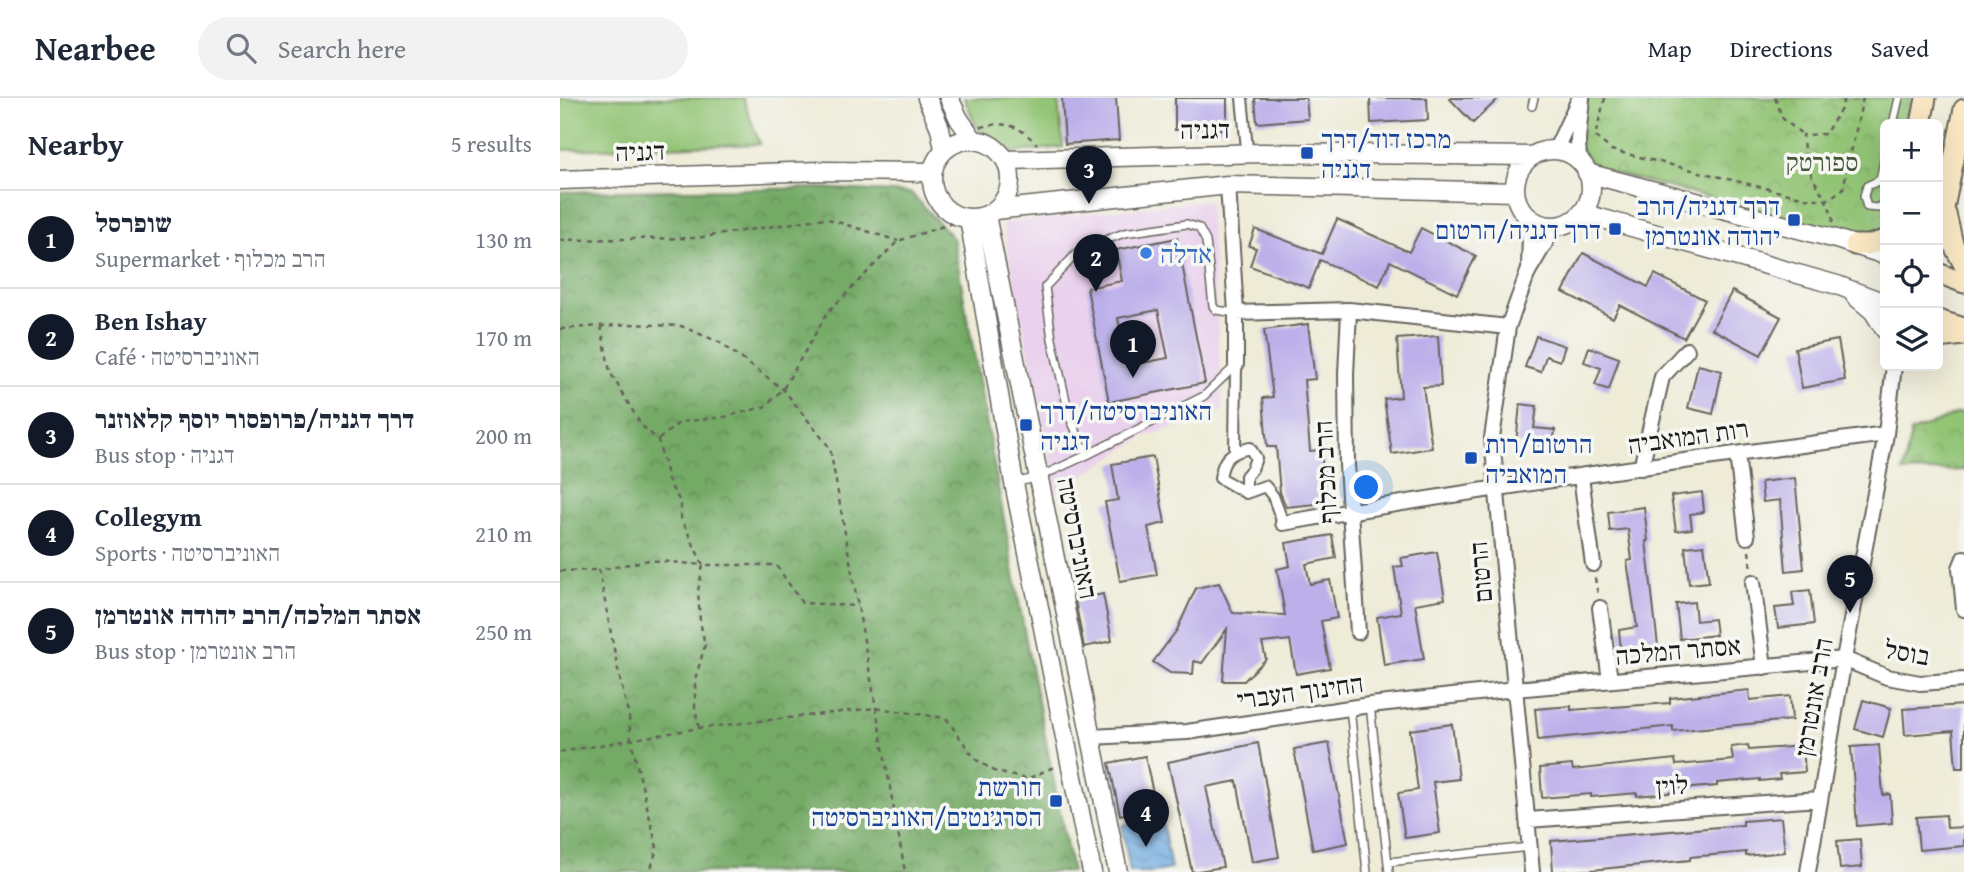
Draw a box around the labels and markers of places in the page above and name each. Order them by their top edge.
place label: מרכז דוד/דרך דגניה [1321,119,1451,188]
marker: מרכז דוד/דרך דגניה [1299,145,1315,161]
pin: 3 [1066,146,1112,204]
place label: דרך דגניה/הרב יהודה אונטרמן [1637,186,1780,255]
place label: דרך דגניה/הרטום [1435,210,1601,249]
marker: דרך דגניה/הרב יהודה אונטרמן [1786,212,1802,228]
marker: דרך דגניה/הרטום [1607,221,1623,237]
pin: 2 [1073,234,1119,292]
place label: אדלה [1160,234,1212,273]
marker: אדלה [1138,245,1154,261]
pin: 1 [1110,320,1156,378]
place label: האוניברסיטה/דרך דגניה [1040,391,1212,460]
marker: האוניברסיטה/דרך דגניה [1018,417,1034,433]
place label: הרטום/רות המואביה [1485,424,1592,493]
marker: הרטום/רות המואביה [1463,450,1479,466]
pin: 5 [1827,555,1873,613]
place label: חורשת הסרג׳נטים/האוניברסיטה [811,767,1042,836]
pin: 4 [1123,789,1169,847]
marker: חורשת הסרג׳נטים/האוניברסיטה [1048,793,1064,809]

